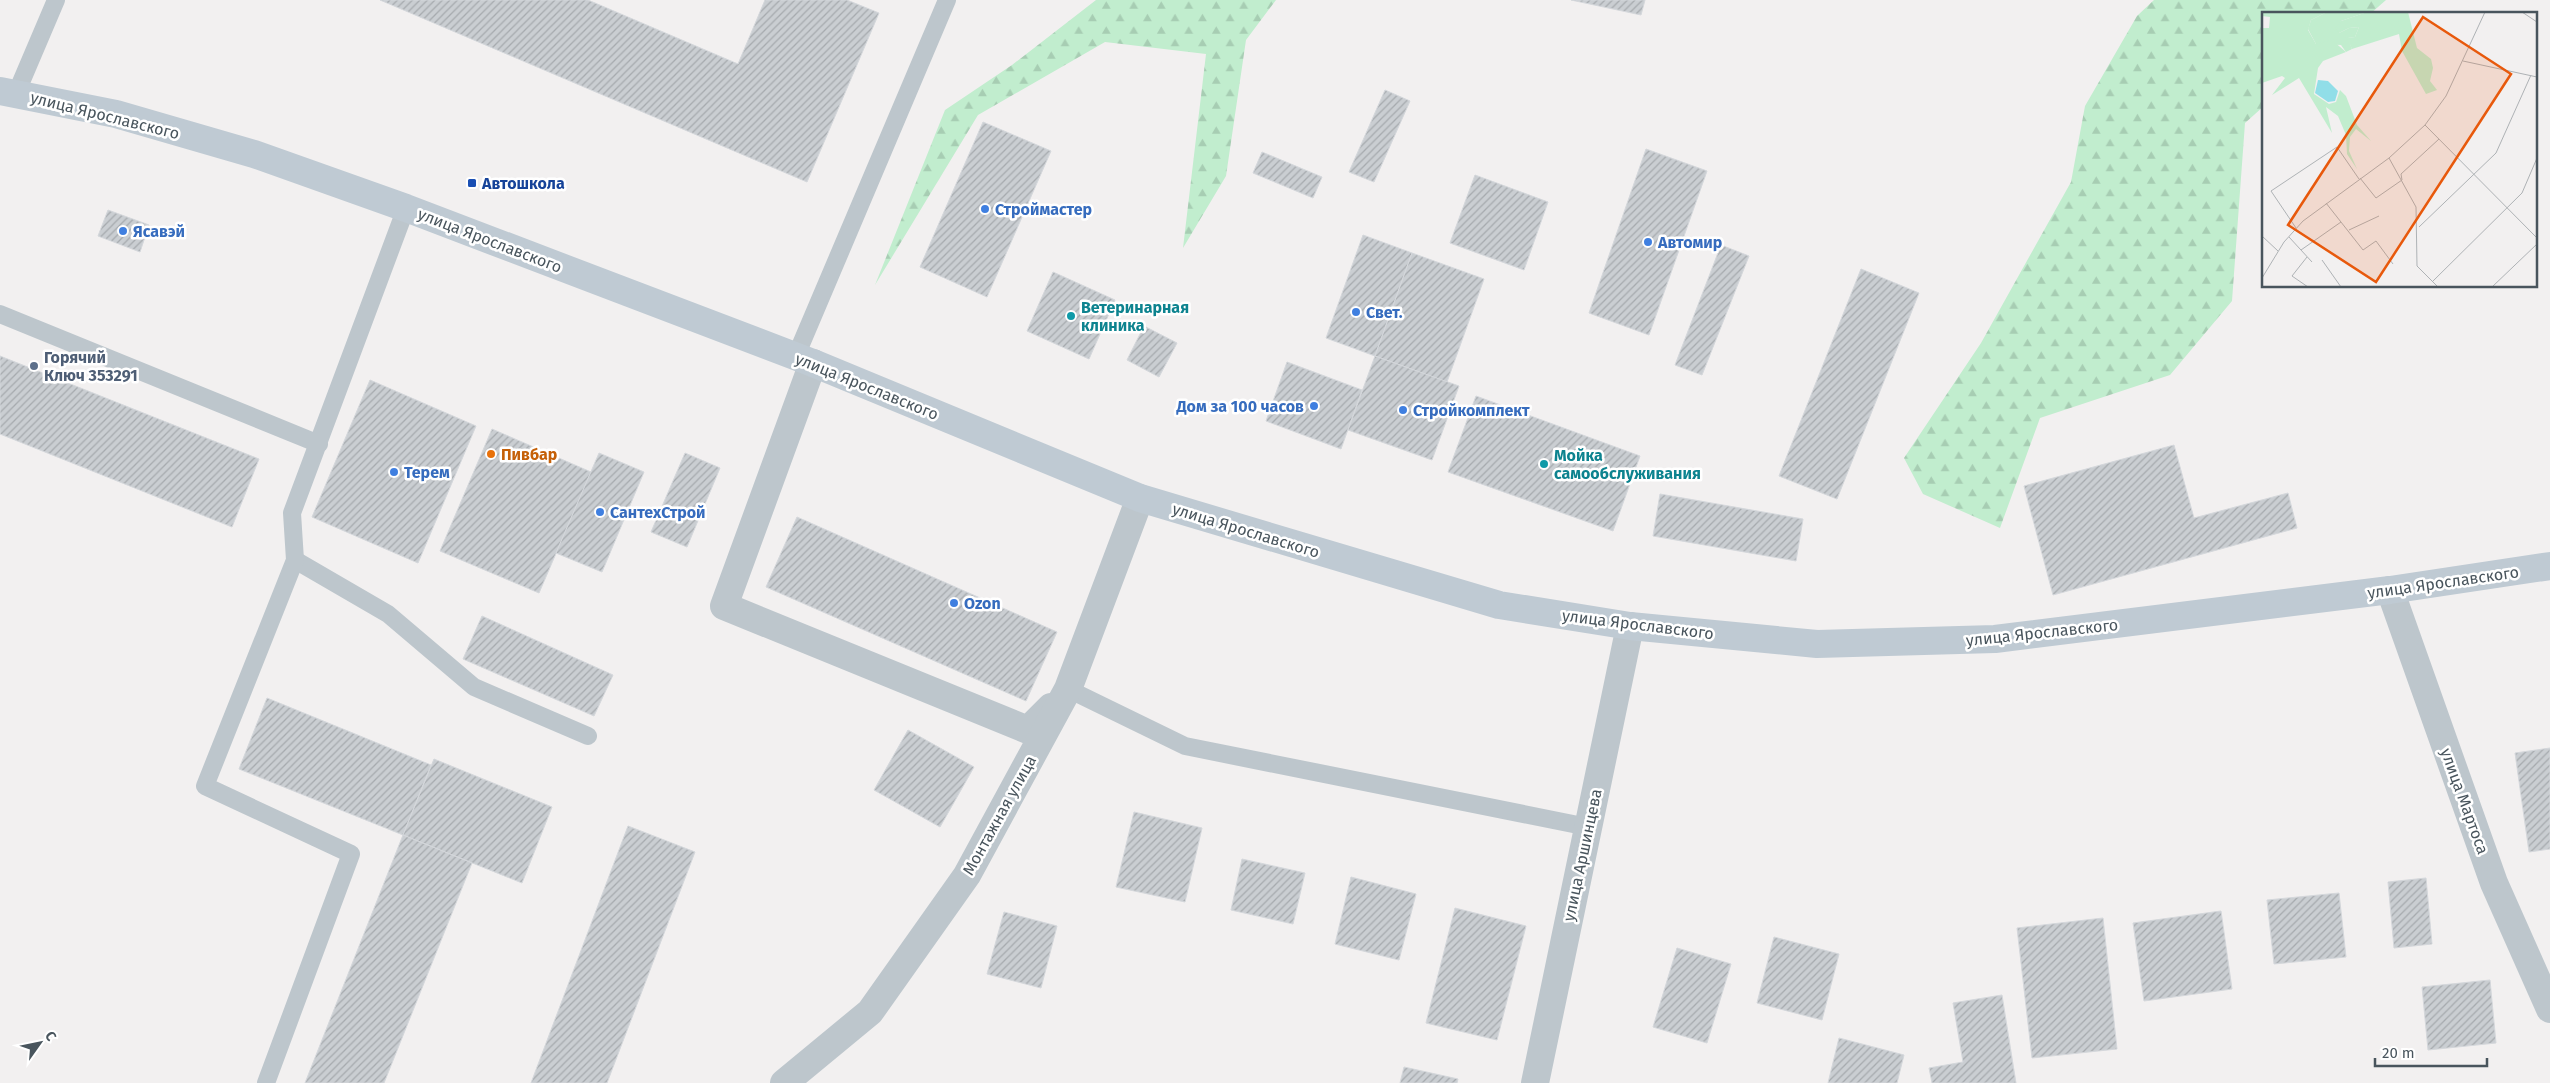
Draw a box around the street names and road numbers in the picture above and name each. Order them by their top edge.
street label: улица Ярославского [28,88,181,143]
street label: улица Ярославского [415,204,565,277]
street label: улица Ярославского [792,349,941,424]
street label: улица Ярославского [1170,499,1322,562]
street label: улица Ярославского [2366,562,2520,603]
street label: улица Ярославского [1561,606,1715,643]
street label: улица Ярославского [1965,615,2119,650]
street label: улица Мартоса [2437,746,2493,857]
street label: Монтажная улица [959,752,1040,878]
street label: улица Аршинцева [1559,787,1606,923]

